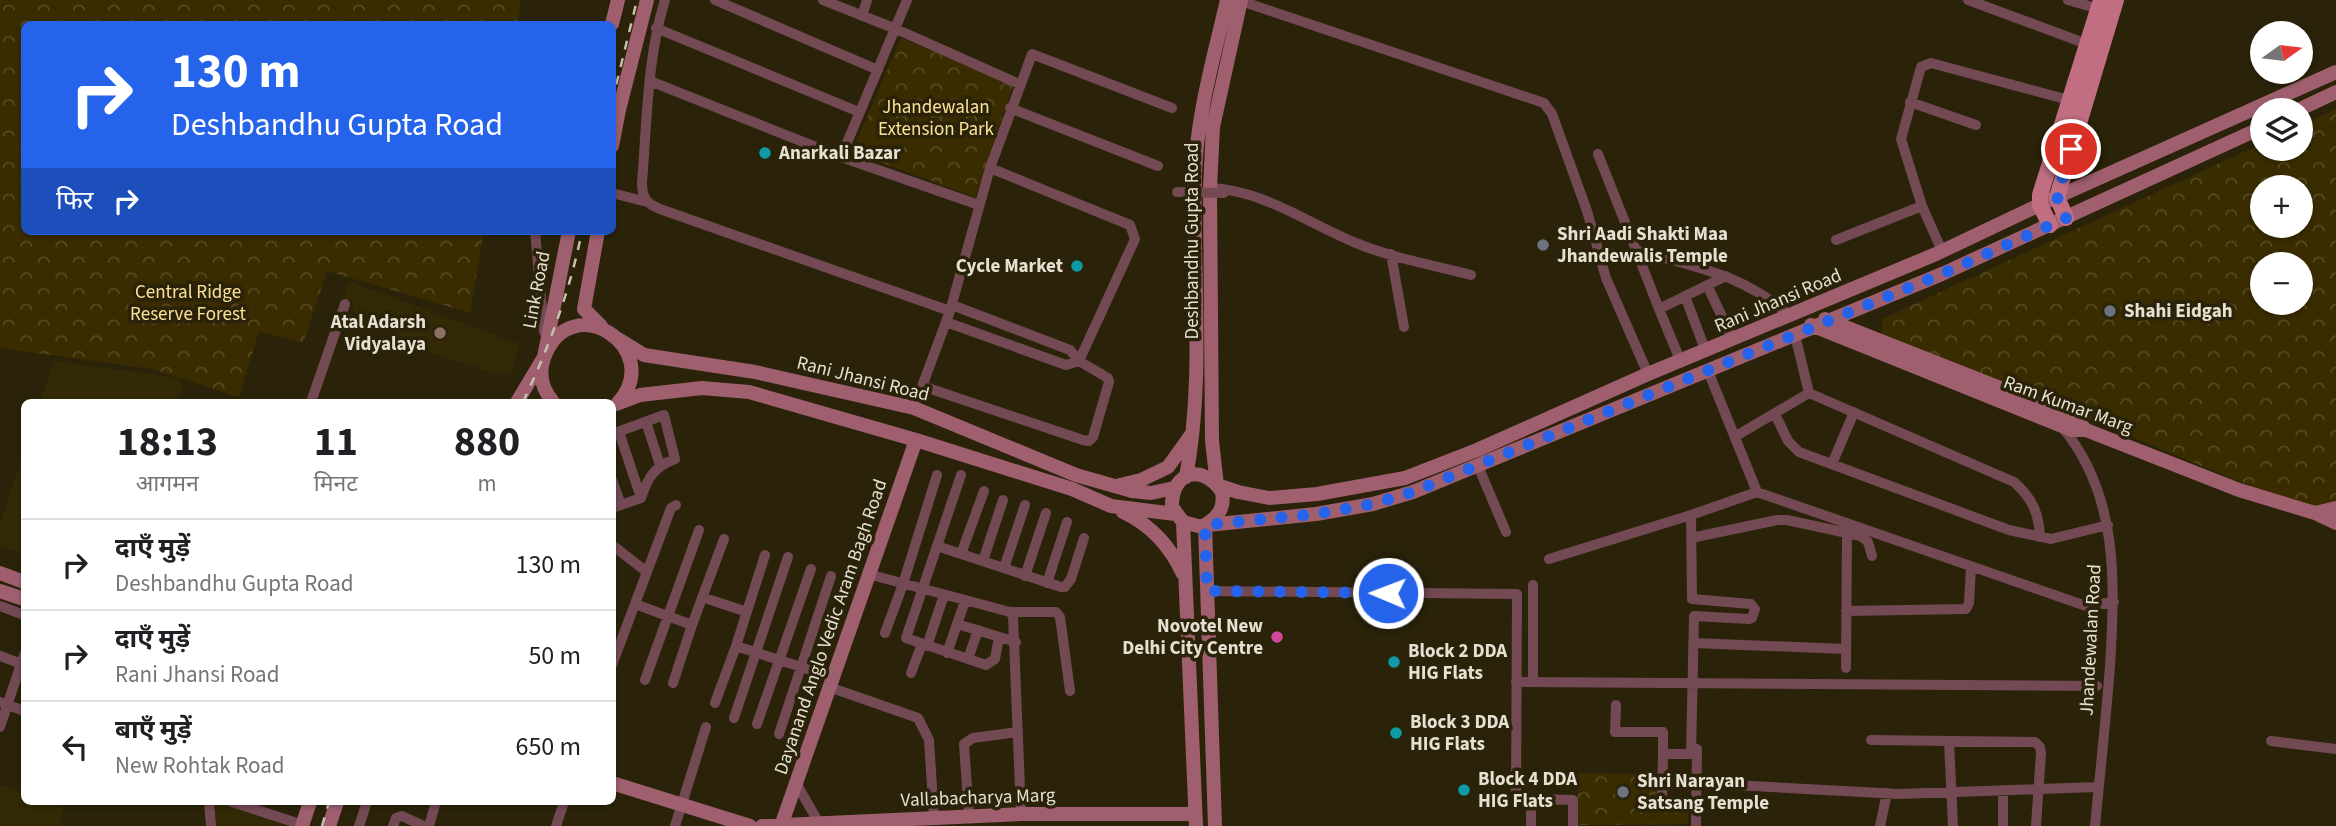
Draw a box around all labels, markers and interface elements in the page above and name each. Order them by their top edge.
north arrow [2250,21,2314,84]
map controls [2250,21,2313,315]
text: 130 m [171,37,300,107]
icon: right [56,49,147,140]
park label: Jhandewalan Extension Park [878,94,995,143]
button: layers [2250,98,2313,161]
text: Deshbandhu Gupta Road [171,102,503,148]
pin [2041,119,2101,179]
icon: arrive [2052,130,2090,168]
place label: Anarkali Bazar [778,140,901,167]
street label: Deshbandhu Gupta Road [1179,142,1206,340]
marker: Anarkali Bazar [757,145,773,161]
button: + [2250,175,2313,238]
text: फिर [56,182,93,219]
icon: right [107,182,145,220]
place label: Shri Aadi Shakti Maa Jhandewalis Temple [1557,221,1728,270]
marker: Shri Aadi Shakti Maa Jhandewalis Temple [1535,237,1551,253]
street label: Link Road [516,249,558,331]
button: − [2250,252,2313,315]
place label: Cycle Market [956,253,1063,280]
marker: Cycle Market [1069,258,1085,274]
street label: Rani Jhansi Road [1710,262,1846,340]
park label: Central Ridge Reserve Forest [130,279,246,328]
place label: Shahi Eidgah [2124,298,2233,325]
marker: Shahi Eidgah [2102,303,2118,319]
place label: Atal Adarsh Vidyalaya [330,309,426,358]
marker: Atal Adarsh Vidyalaya [432,325,448,341]
street label: Rani Jhansi Road [794,349,932,409]
street label: Ram Kumar Marg [1999,369,2137,441]
text: 18:13 [117,412,218,472]
text: 11 [314,412,358,472]
text: 880 [454,412,520,472]
text: आगमन [136,467,199,500]
text: मिनट [314,467,358,500]
text: m [477,467,497,500]
street label: Dayanand Anglo Vedic Aram Bagh Road [768,476,894,778]
text: दाएँ मुड़ें [115,529,190,566]
icon: right [56,546,94,584]
text: 130 m [515,546,581,583]
position arrow [1351,556,1425,630]
street label: Jhandewalan Road [2074,563,2108,717]
text: Deshbandhu Gupta Road [115,567,354,600]
place label: Novotel New Delhi City Centre [1122,613,1263,662]
text: दाएँ मुड़ें [115,620,190,657]
marker: Novotel New Delhi City Centre [1269,629,1285,645]
icon: right [56,637,94,675]
text: 50 m [528,637,581,674]
place label: Block 2 DDA HIG Flats [1408,638,1507,687]
marker: Block 2 DDA HIG Flats [1386,654,1402,670]
text: Rani Jhansi Road [115,658,279,691]
place label: Block 3 DDA HIG Flats [1410,709,1509,758]
text: बाएँ मुड़ें [115,711,192,748]
marker: Block 3 DDA HIG Flats [1388,725,1404,741]
icon: left [56,728,94,766]
text: 650 m [515,728,581,765]
text: New Rohtak Road [115,749,285,782]
place label: Block 4 DDA HIG Flats [1478,766,1577,815]
place label: Shri Narayan Satsang Temple [1637,768,1769,817]
street label: Vallabacharya Marg [900,782,1056,814]
marker: Block 4 DDA HIG Flats [1456,782,1472,798]
marker: Shri Narayan Satsang Temple [1615,784,1631,800]

